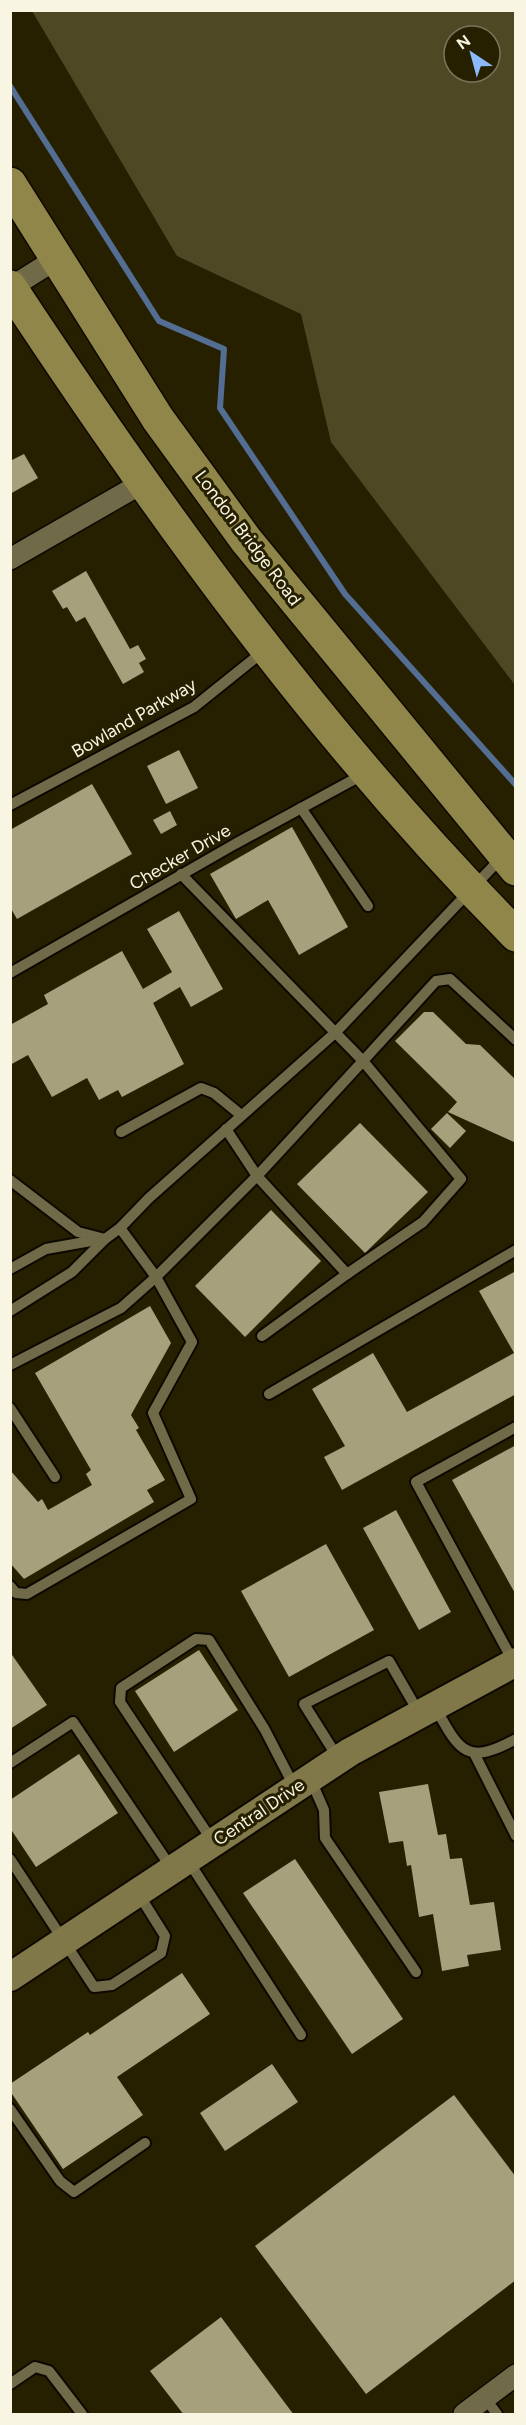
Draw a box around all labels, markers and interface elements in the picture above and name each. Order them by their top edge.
north arrow [442,24,502,84]
text: N [453,31,474,54]
street label: London Bridge Road [190,466,306,610]
street label: Bowland Parkway [68,673,201,763]
street label: Checker Drive [126,819,235,895]
street label: Central Drive [209,1773,309,1850]

